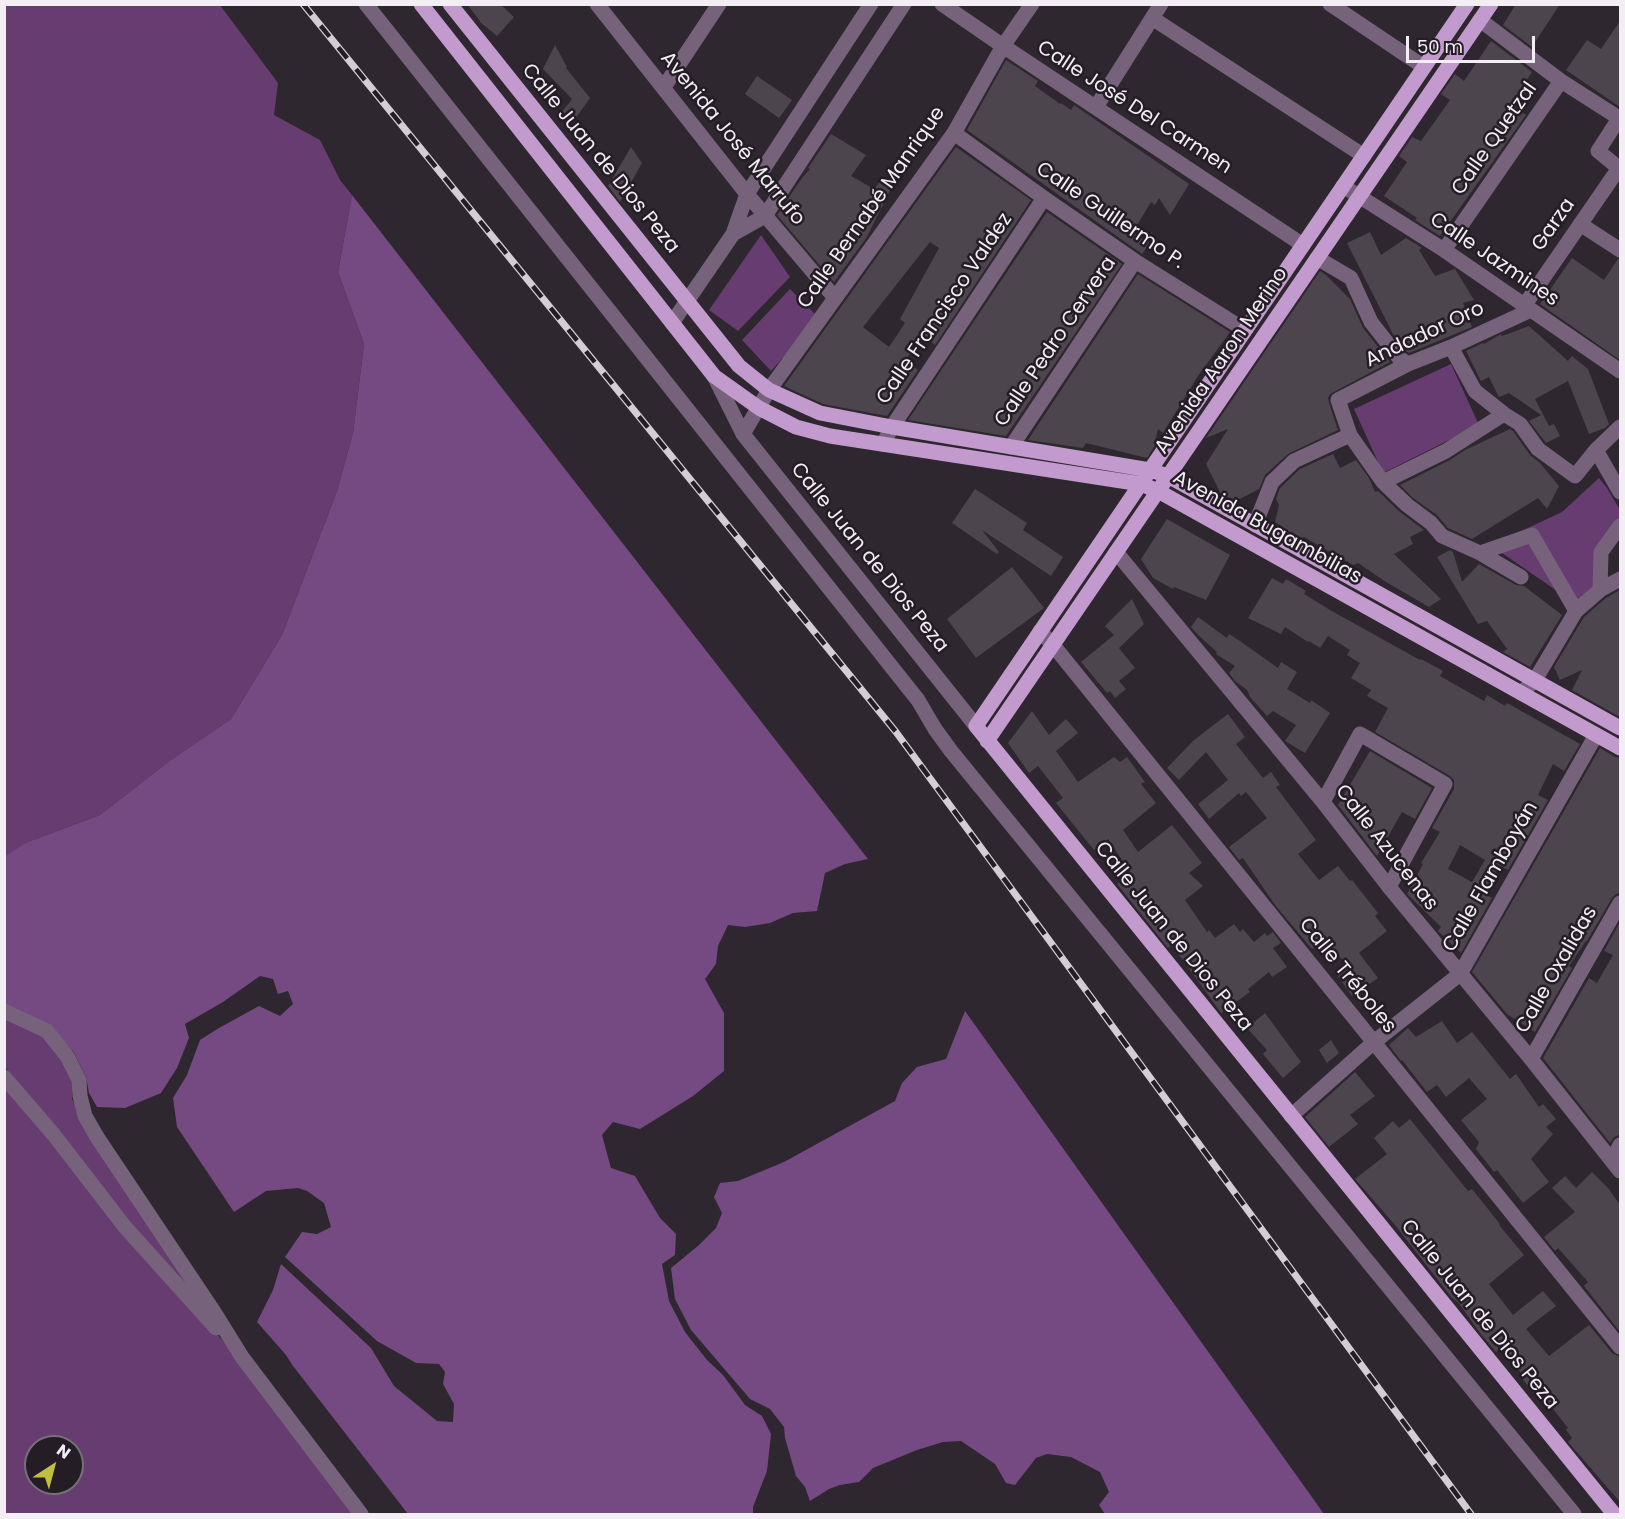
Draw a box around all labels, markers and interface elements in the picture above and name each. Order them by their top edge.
scale bar [1409,24,1538,62]
text: 50 m [1417,34,1463,59]
street label: Calle José Del Carmen [1032,36,1236,180]
street label: Avenida José Marrufo [655,47,809,231]
street label: Calle Juan de Dios Peza [516,59,684,259]
street label: Calle Quetzal [1447,78,1543,200]
street label: Calle Bernabé Manrique [793,102,951,314]
street label: Calle Guillermo P. [1031,157,1189,275]
street label: Garza [1527,194,1581,256]
street label: Calle Jazmines [1425,208,1563,312]
street label: Calle Francisco Valdez [872,209,1018,409]
street label: Calle Pedro Cervera [990,253,1122,431]
street label: Avenida Aaron Merino [1150,263,1294,459]
street label: Andador Oro [1362,297,1488,373]
street label: Calle Juan de Dios Peza [785,458,953,658]
street label: Avenida Bugambilias [1168,466,1366,590]
street label: Calle Azucenas [1329,780,1443,916]
street label: Calle Flamboyán [1438,798,1544,956]
street label: Calle Juan de Dios Peza [1089,837,1257,1037]
street label: Calle Oxalidas [1511,902,1603,1038]
street label: Calle Tréboles [1293,914,1401,1038]
street label: Calle Juan de Dios Peza [1395,1215,1563,1415]
north arrow [24,1435,84,1495]
text: N [52,1439,75,1464]

